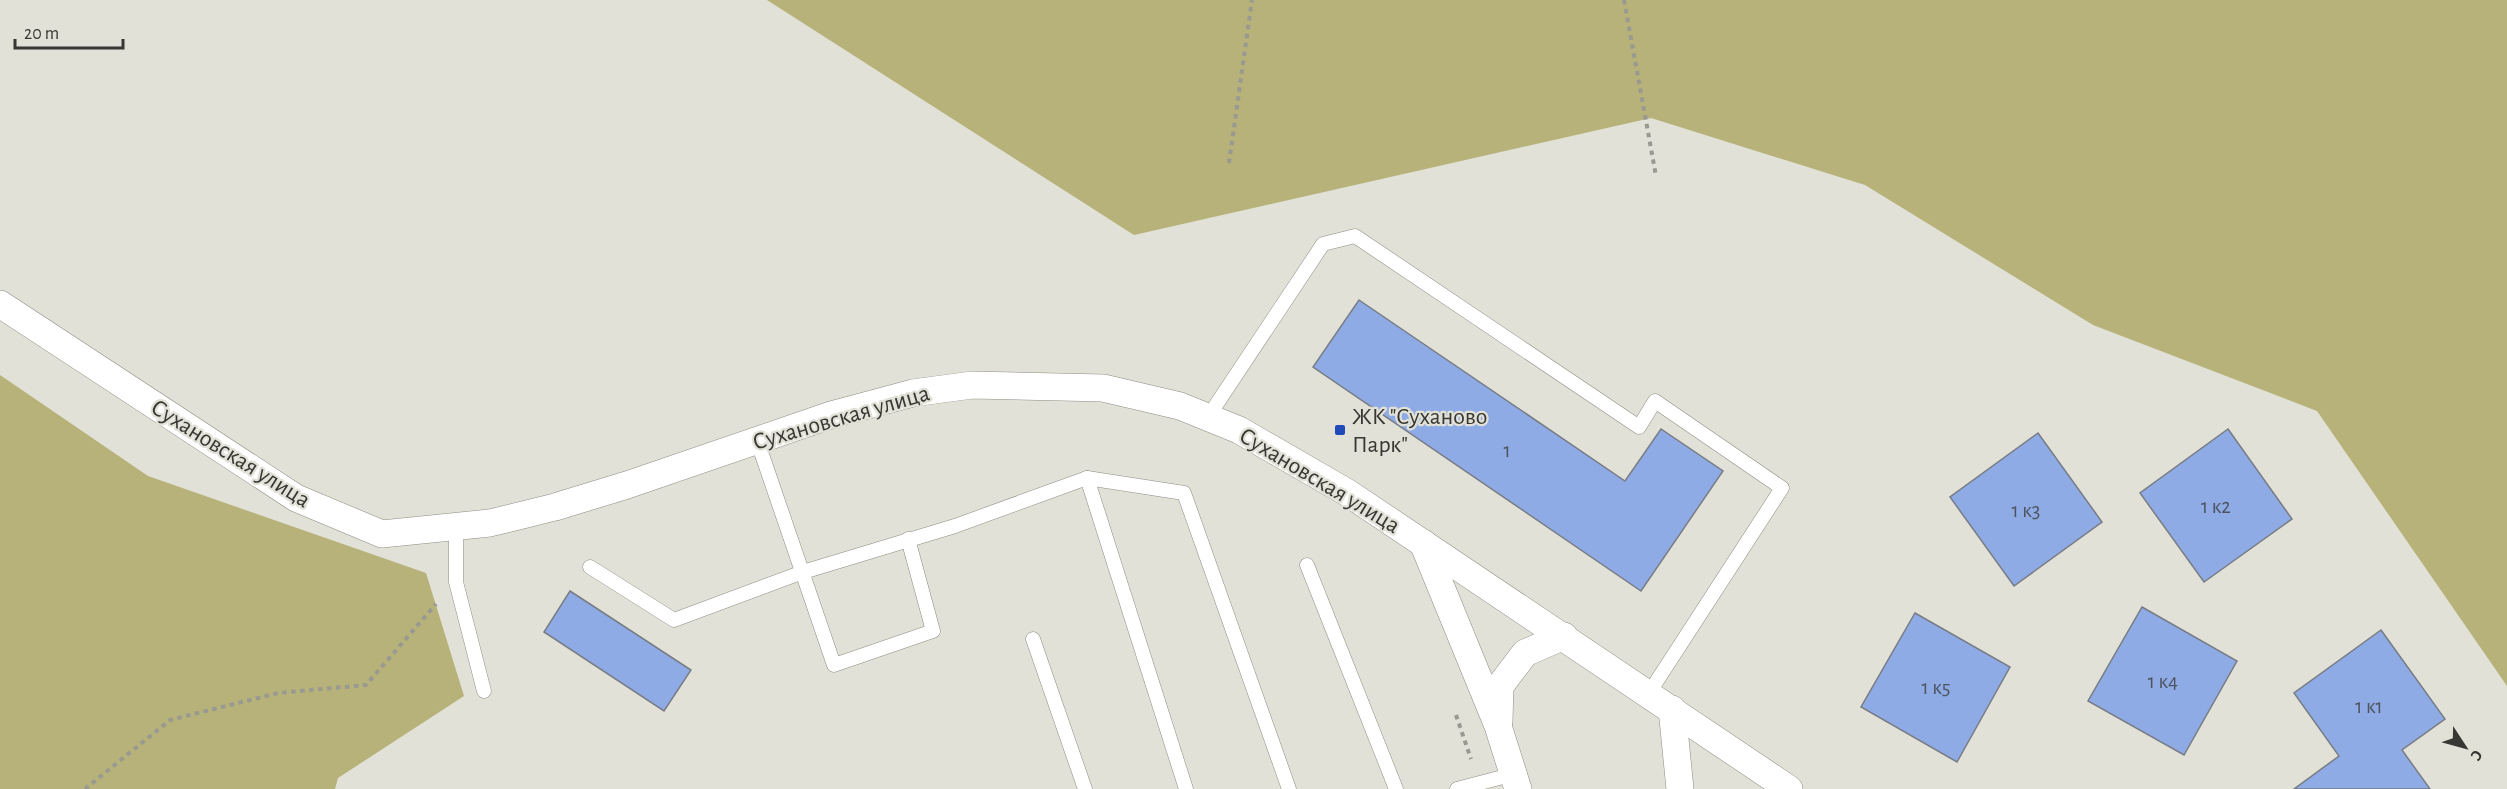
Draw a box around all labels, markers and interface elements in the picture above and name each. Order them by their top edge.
scale bar [15,12,123,50]
text: 20 m [24,25,59,43]
street label: Сухановская улица [750,381,932,455]
street label: Сухановская улица [147,395,314,512]
place label: ЖК "Суханово Парк" [1352,405,1487,457]
marker: ЖК "Суханово Парк" [1333,423,1347,437]
street label: Сухановская улица [1235,424,1404,538]
house number: 1 [1503,440,1511,461]
house number: 1 к2 [2201,496,2231,517]
house number: 1 к3 [2012,500,2040,521]
house number: 1 к4 [2148,671,2178,692]
house number: 1 к5 [1921,677,1951,698]
house number: 1 к1 [2355,696,2383,717]
north arrow [2435,717,2495,777]
text: С [2467,747,2485,764]

